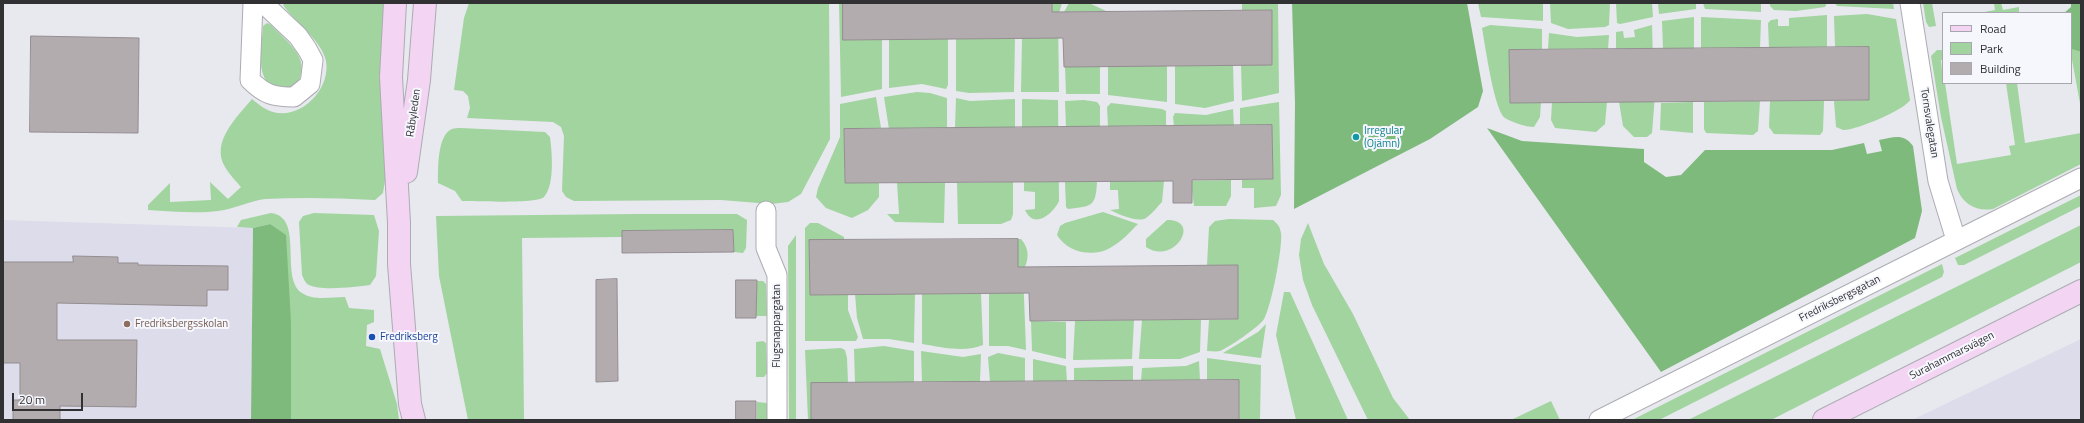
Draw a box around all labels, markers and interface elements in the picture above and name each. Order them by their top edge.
legend [1942,12,2072,84]
text: Road [1980,19,2006,38]
text: Park [1980,39,2003,58]
text: Building [1980,59,2021,78]
street label: Tornsvalegatan [1917,87,1941,159]
street label: Råbyleden [404,88,424,138]
place label: Irregular (Ojämn) [1364,124,1403,150]
marker: Irregular (Ojämn) [1351,132,1361,142]
street label: Fredriksbergsgatan [1797,273,1883,325]
street label: Flugsnappargatan [770,284,784,368]
place label: Fredriksbergsskolan [135,317,228,331]
marker: Fredriksbergsskolan [122,319,132,329]
street label: Surahammarsvägen [1908,329,1996,383]
place label: Fredriksberg [380,330,438,344]
marker: Fredriksberg [367,332,377,342]
scale bar [14,385,85,411]
text: 20 m [19,390,45,409]

